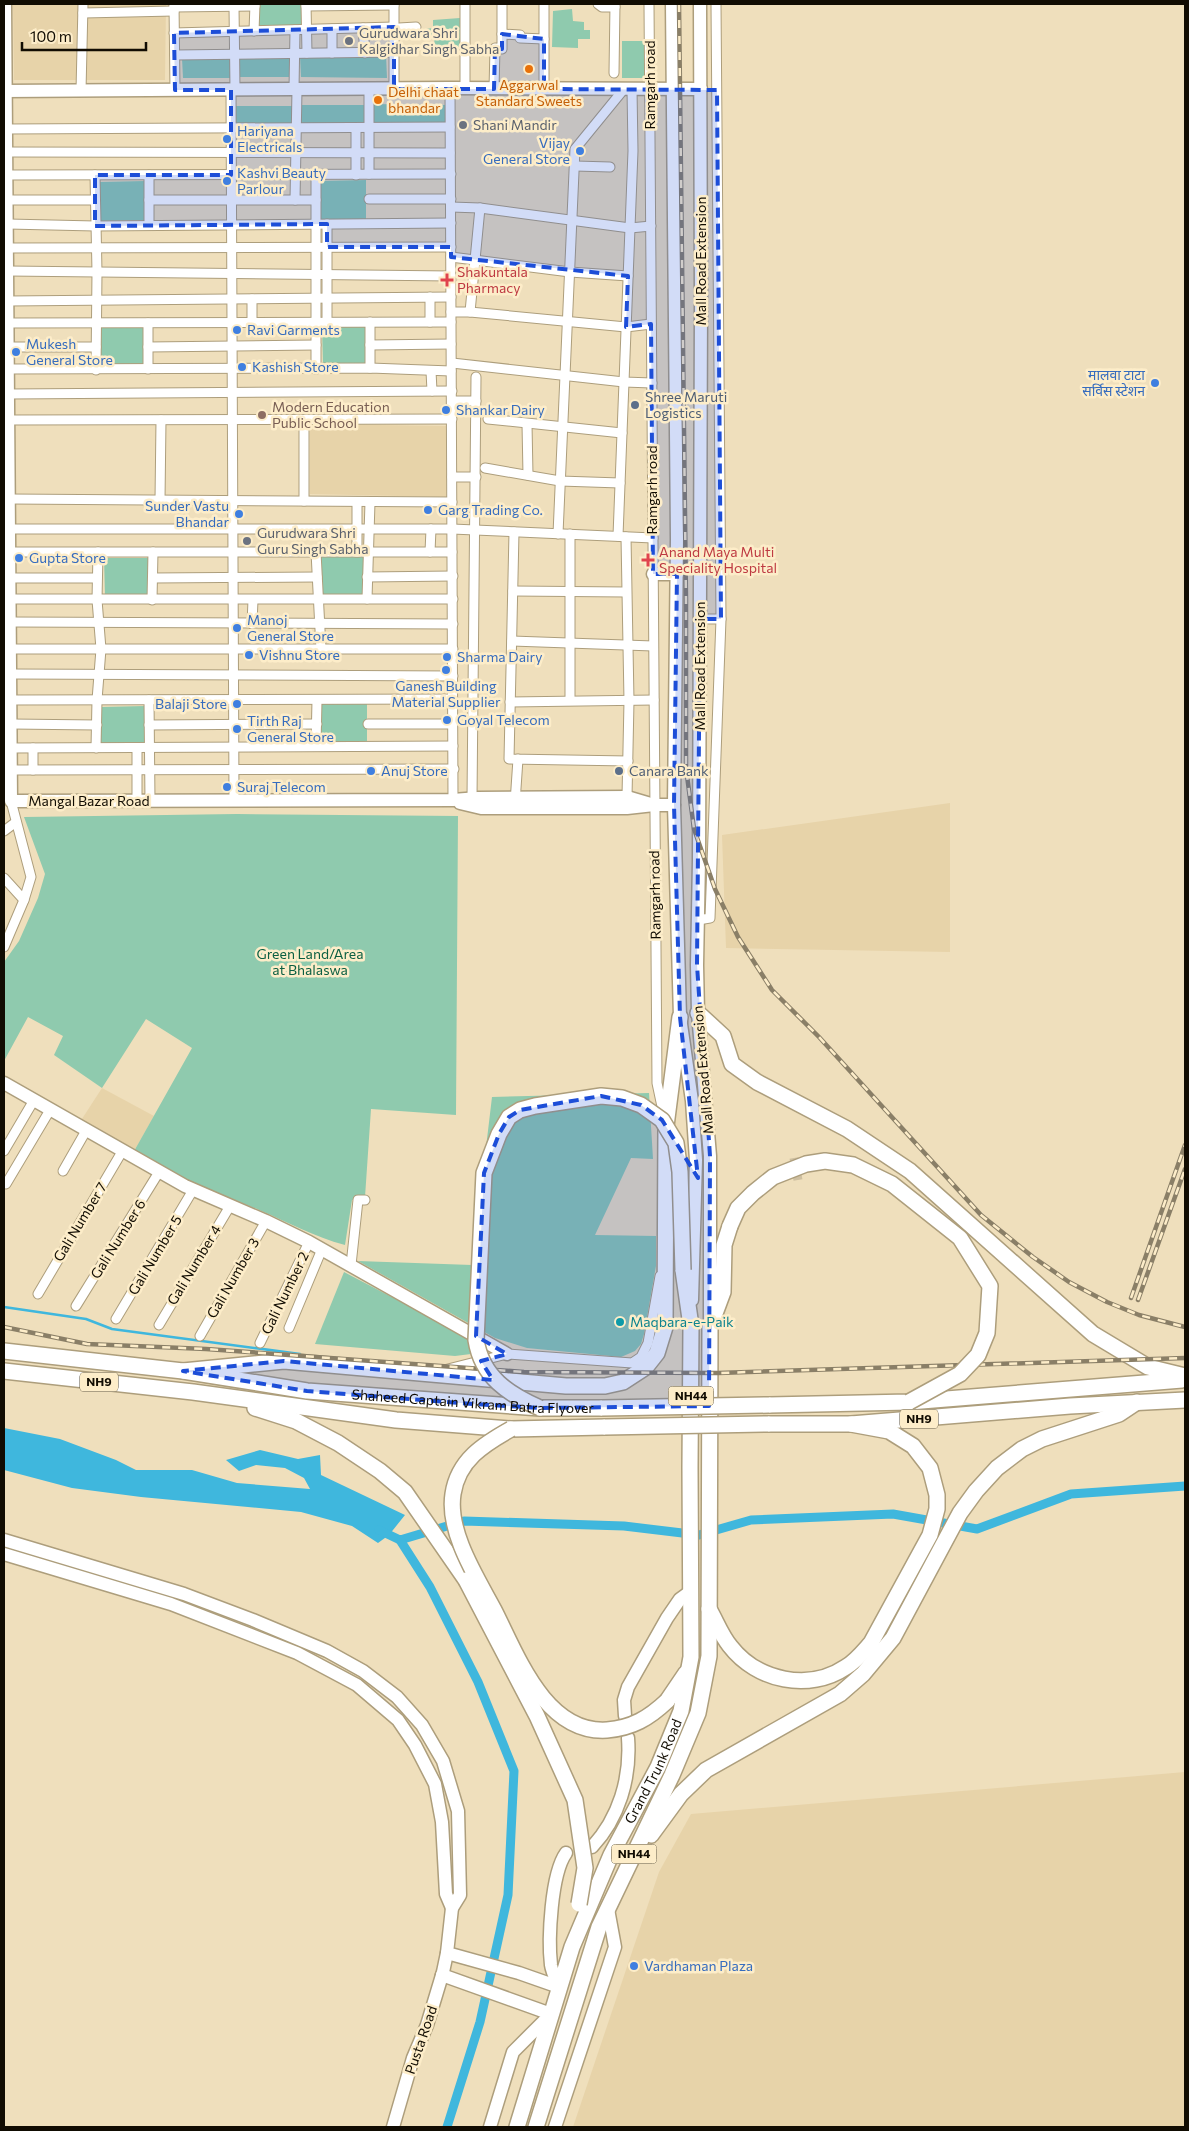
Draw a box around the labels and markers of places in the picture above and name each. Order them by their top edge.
place label: Gurudwara Shri Kalgidhar Singh Sabha [359,24,499,57]
marker: Gurudwara Shri Kalgidhar Singh Sabha [343,35,355,47]
marker: Aggarwal Standard Sweets [523,63,535,75]
place label: Aggarwal Standard Sweets [476,76,582,109]
place label: Delhi chaat bhandar [388,83,459,116]
marker: Delhi chaat bhandar [372,94,384,106]
place label: Shani Mandir [473,116,557,133]
marker: Shani Mandir [457,119,469,131]
place label: Hariyana Electricals [237,122,302,155]
marker: Hariyana Electricals [221,133,233,145]
place label: Vijay General Store [483,134,570,167]
marker: Vijay General Store [574,145,586,157]
place label: Kashvi Beauty Parlour [237,164,326,197]
marker: Kashvi Beauty Parlour [221,175,233,187]
place label: Shakuntala Pharmacy [457,263,528,296]
marker: Shakuntala Pharmacy [441,274,453,286]
place label: Ravi Garments [247,321,340,338]
marker: Ravi Garments [231,324,243,336]
place label: Mukesh General Store [26,335,113,368]
marker: Mukesh General Store [10,346,22,358]
place label: Kashish Store [252,358,339,375]
marker: Kashish Store [236,361,248,373]
place label: मालवा टाटा सर्विस स्टेशन [1082,366,1145,399]
marker: मालवा टाटा सर्विस स्टेशन [1149,377,1161,389]
place label: Shree Maruti Logistics [645,388,727,421]
place label: Modern Education Public School [272,398,390,431]
marker: Shree Maruti Logistics [629,399,641,411]
place label: Shankar Dairy [456,401,545,418]
marker: Shankar Dairy [440,404,452,416]
marker: Modern Education Public School [256,409,268,421]
place label: Sunder Vastu Bhandar [145,497,229,530]
place label: Garg Trading Co. [438,501,543,518]
marker: Garg Trading Co. [422,504,434,516]
marker: Sunder Vastu Bhandar [233,508,245,520]
place label: Gurudwara Shri Guru Singh Sabha [257,524,368,557]
marker: Gurudwara Shri Guru Singh Sabha [241,535,253,547]
place label: Anand Maya Multi Speciality Hospital [659,543,777,576]
place label: Gupta Store [29,549,106,566]
marker: Gupta Store [13,552,25,564]
marker: Anand Maya Multi Speciality Hospital [641,553,655,567]
place label: Manoj General Store [247,611,334,644]
marker: Manoj General Store [231,622,243,634]
place label: Vishnu Store [259,646,340,663]
place label: Sharma Dairy [457,648,542,665]
marker: Vishnu Store [243,649,255,661]
marker: Sharma Dairy [441,651,453,663]
marker: Ganesh Building Material Supplier [440,664,452,676]
place label: Ganesh Building Material Supplier [391,677,501,710]
place label: Balaji Store [155,695,227,712]
marker: Balaji Store [231,698,243,710]
place label: Goyal Telecom [457,711,550,728]
place label: Tirth Raj General Store [247,712,334,745]
marker: Goyal Telecom [441,714,453,726]
marker: Tirth Raj General Store [231,723,243,735]
place label: Anuj Store [381,762,448,779]
place label: Canara Bank [629,762,709,779]
marker: Anuj Store [365,765,377,777]
marker: Canara Bank [613,765,625,777]
place label: Suraj Telecom [237,778,326,795]
marker: Suraj Telecom [221,781,233,793]
place label: Maqbara-e-Paik [630,1313,734,1330]
marker: Maqbara-e-Paik [614,1316,626,1328]
place label: Vardhaman Plaza [644,1957,753,1974]
marker: Vardhaman Plaza [628,1960,640,1972]

